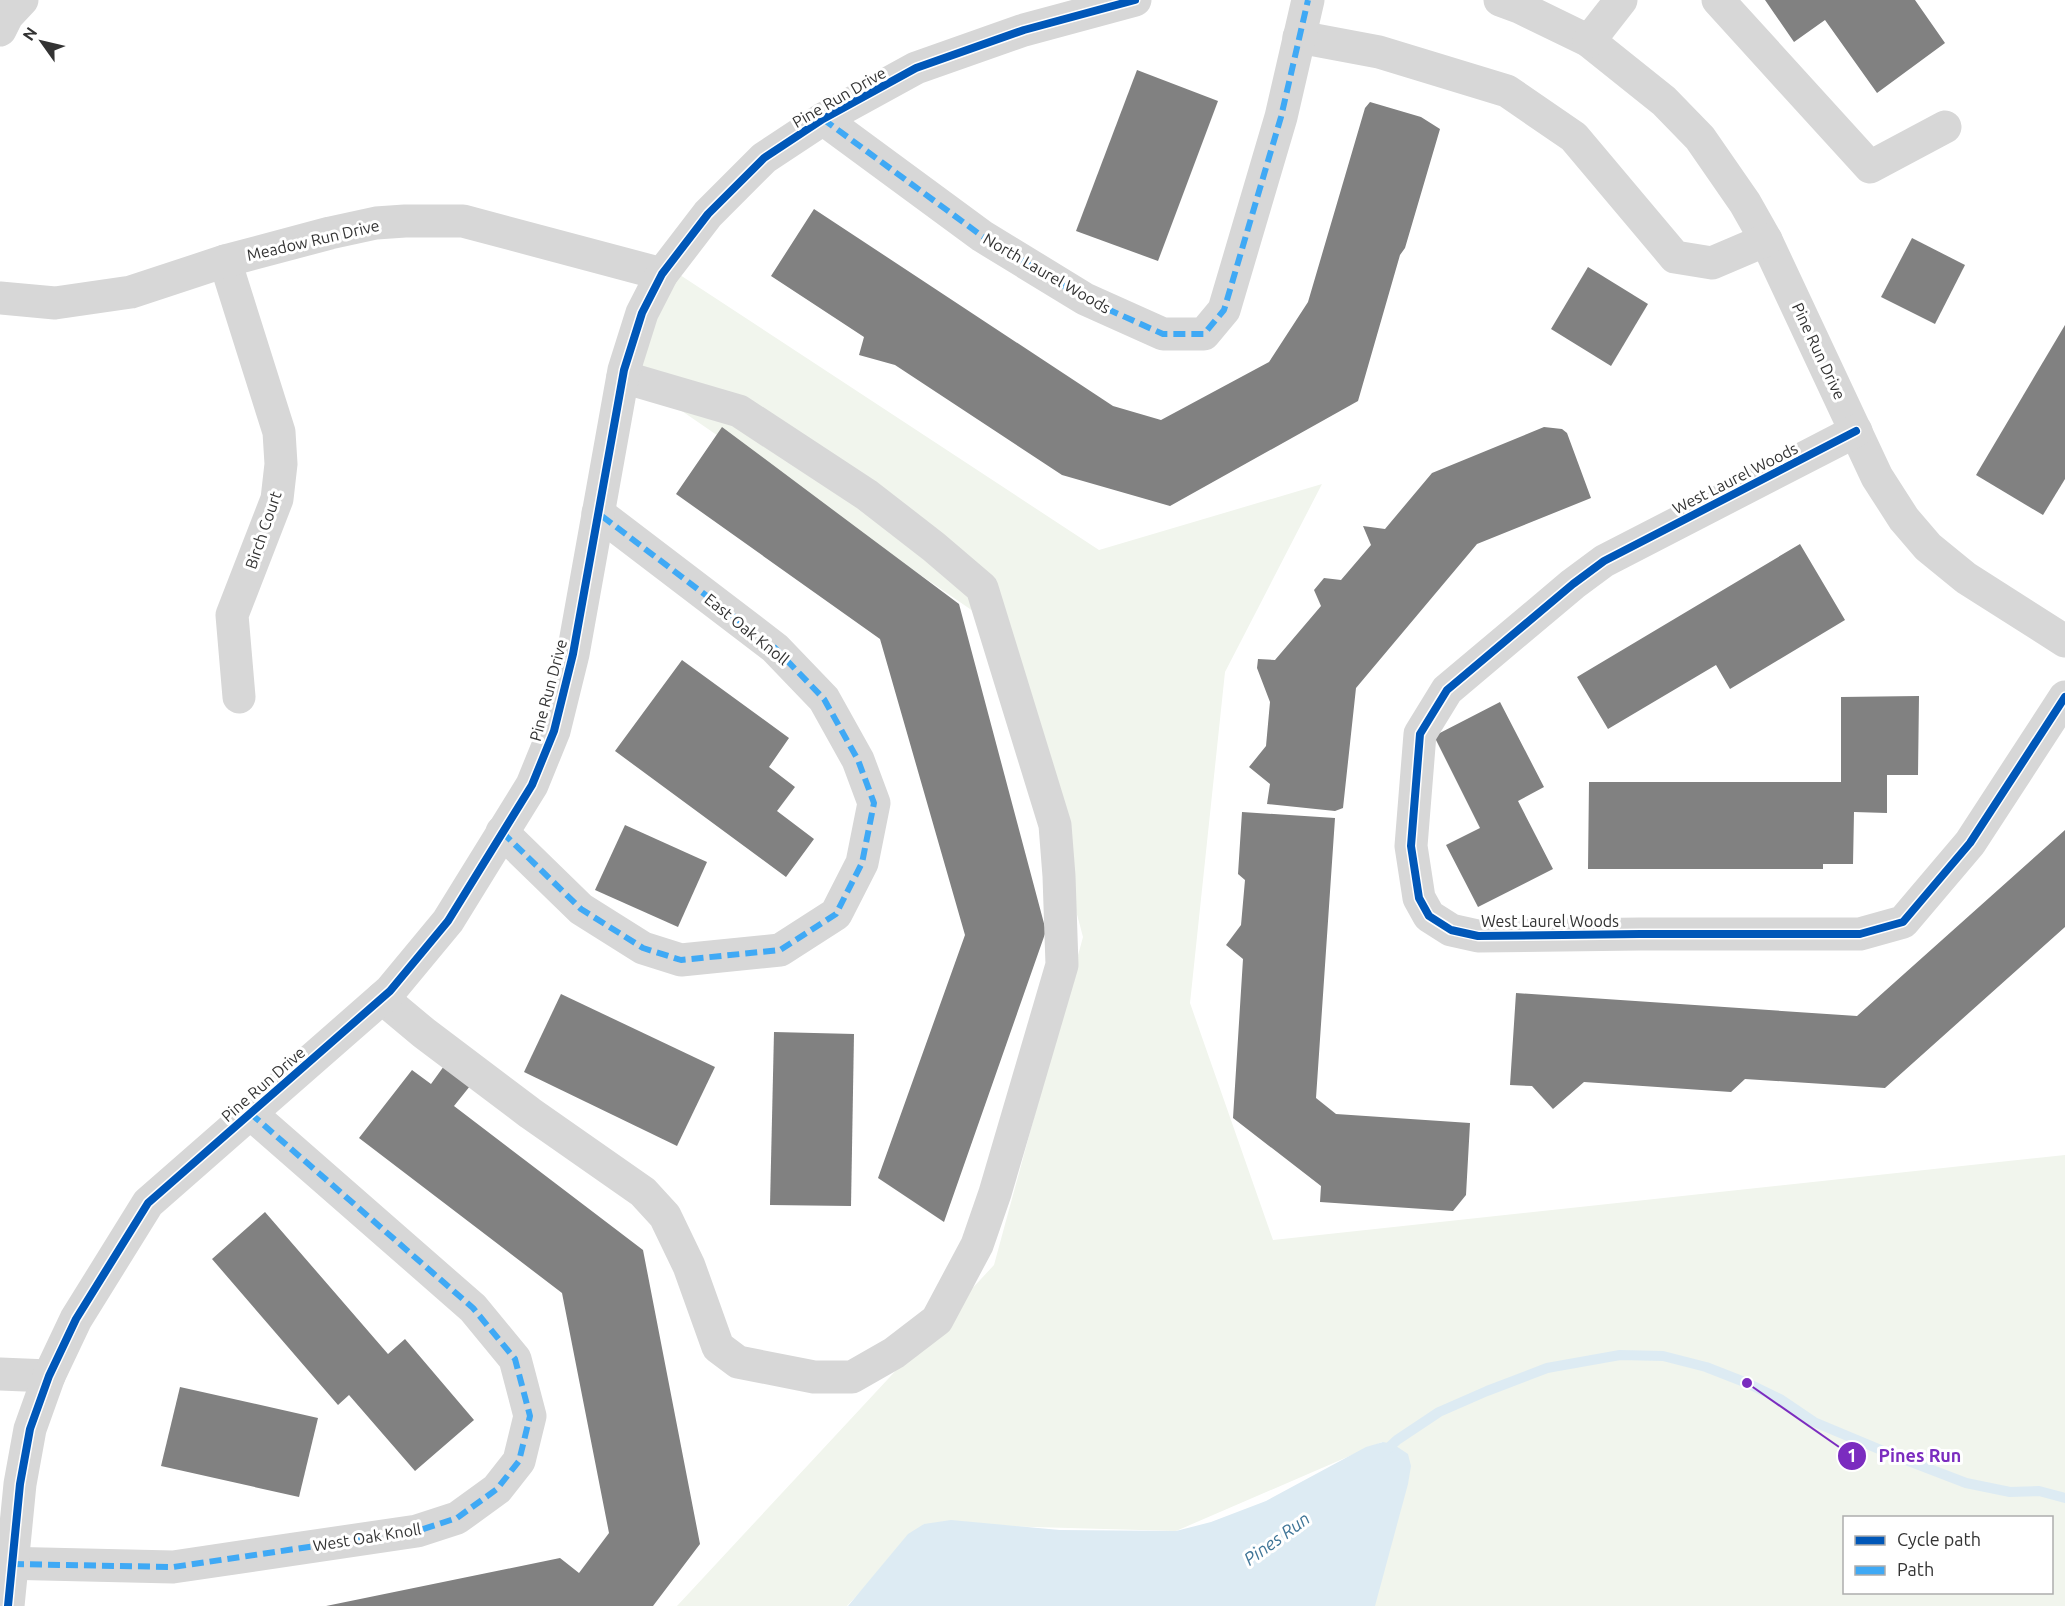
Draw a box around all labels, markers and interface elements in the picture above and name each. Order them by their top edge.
north arrow [12,12,72,72]
text: N [19,24,40,44]
street label: Pine Run Drive [789,63,889,131]
street label: Meadow Run Drive [245,216,381,264]
street label: North Laurel Woods [980,229,1114,317]
street label: Pine Run Drive [1789,300,1849,402]
street label: West Laurel Woods [1669,439,1801,517]
street label: Birch Court [241,488,285,571]
street label: East Oak Knoll [701,590,793,668]
street label: Pine Run Drive [526,637,570,743]
street label: West Laurel Woods [1481,912,1619,930]
street label: Pine Run Drive [218,1043,308,1125]
callout: Pines Run [1837,1438,1973,1474]
text: 1 [1847,1445,1857,1465]
text: Pines Run [1879,1445,1961,1465]
water label: Pines Run [1240,1508,1313,1569]
legend [1843,1516,2053,1594]
street label: West Oak Knoll [312,1520,422,1554]
text: Cycle path [1897,1529,1981,1549]
text: Path [1897,1559,1934,1579]

